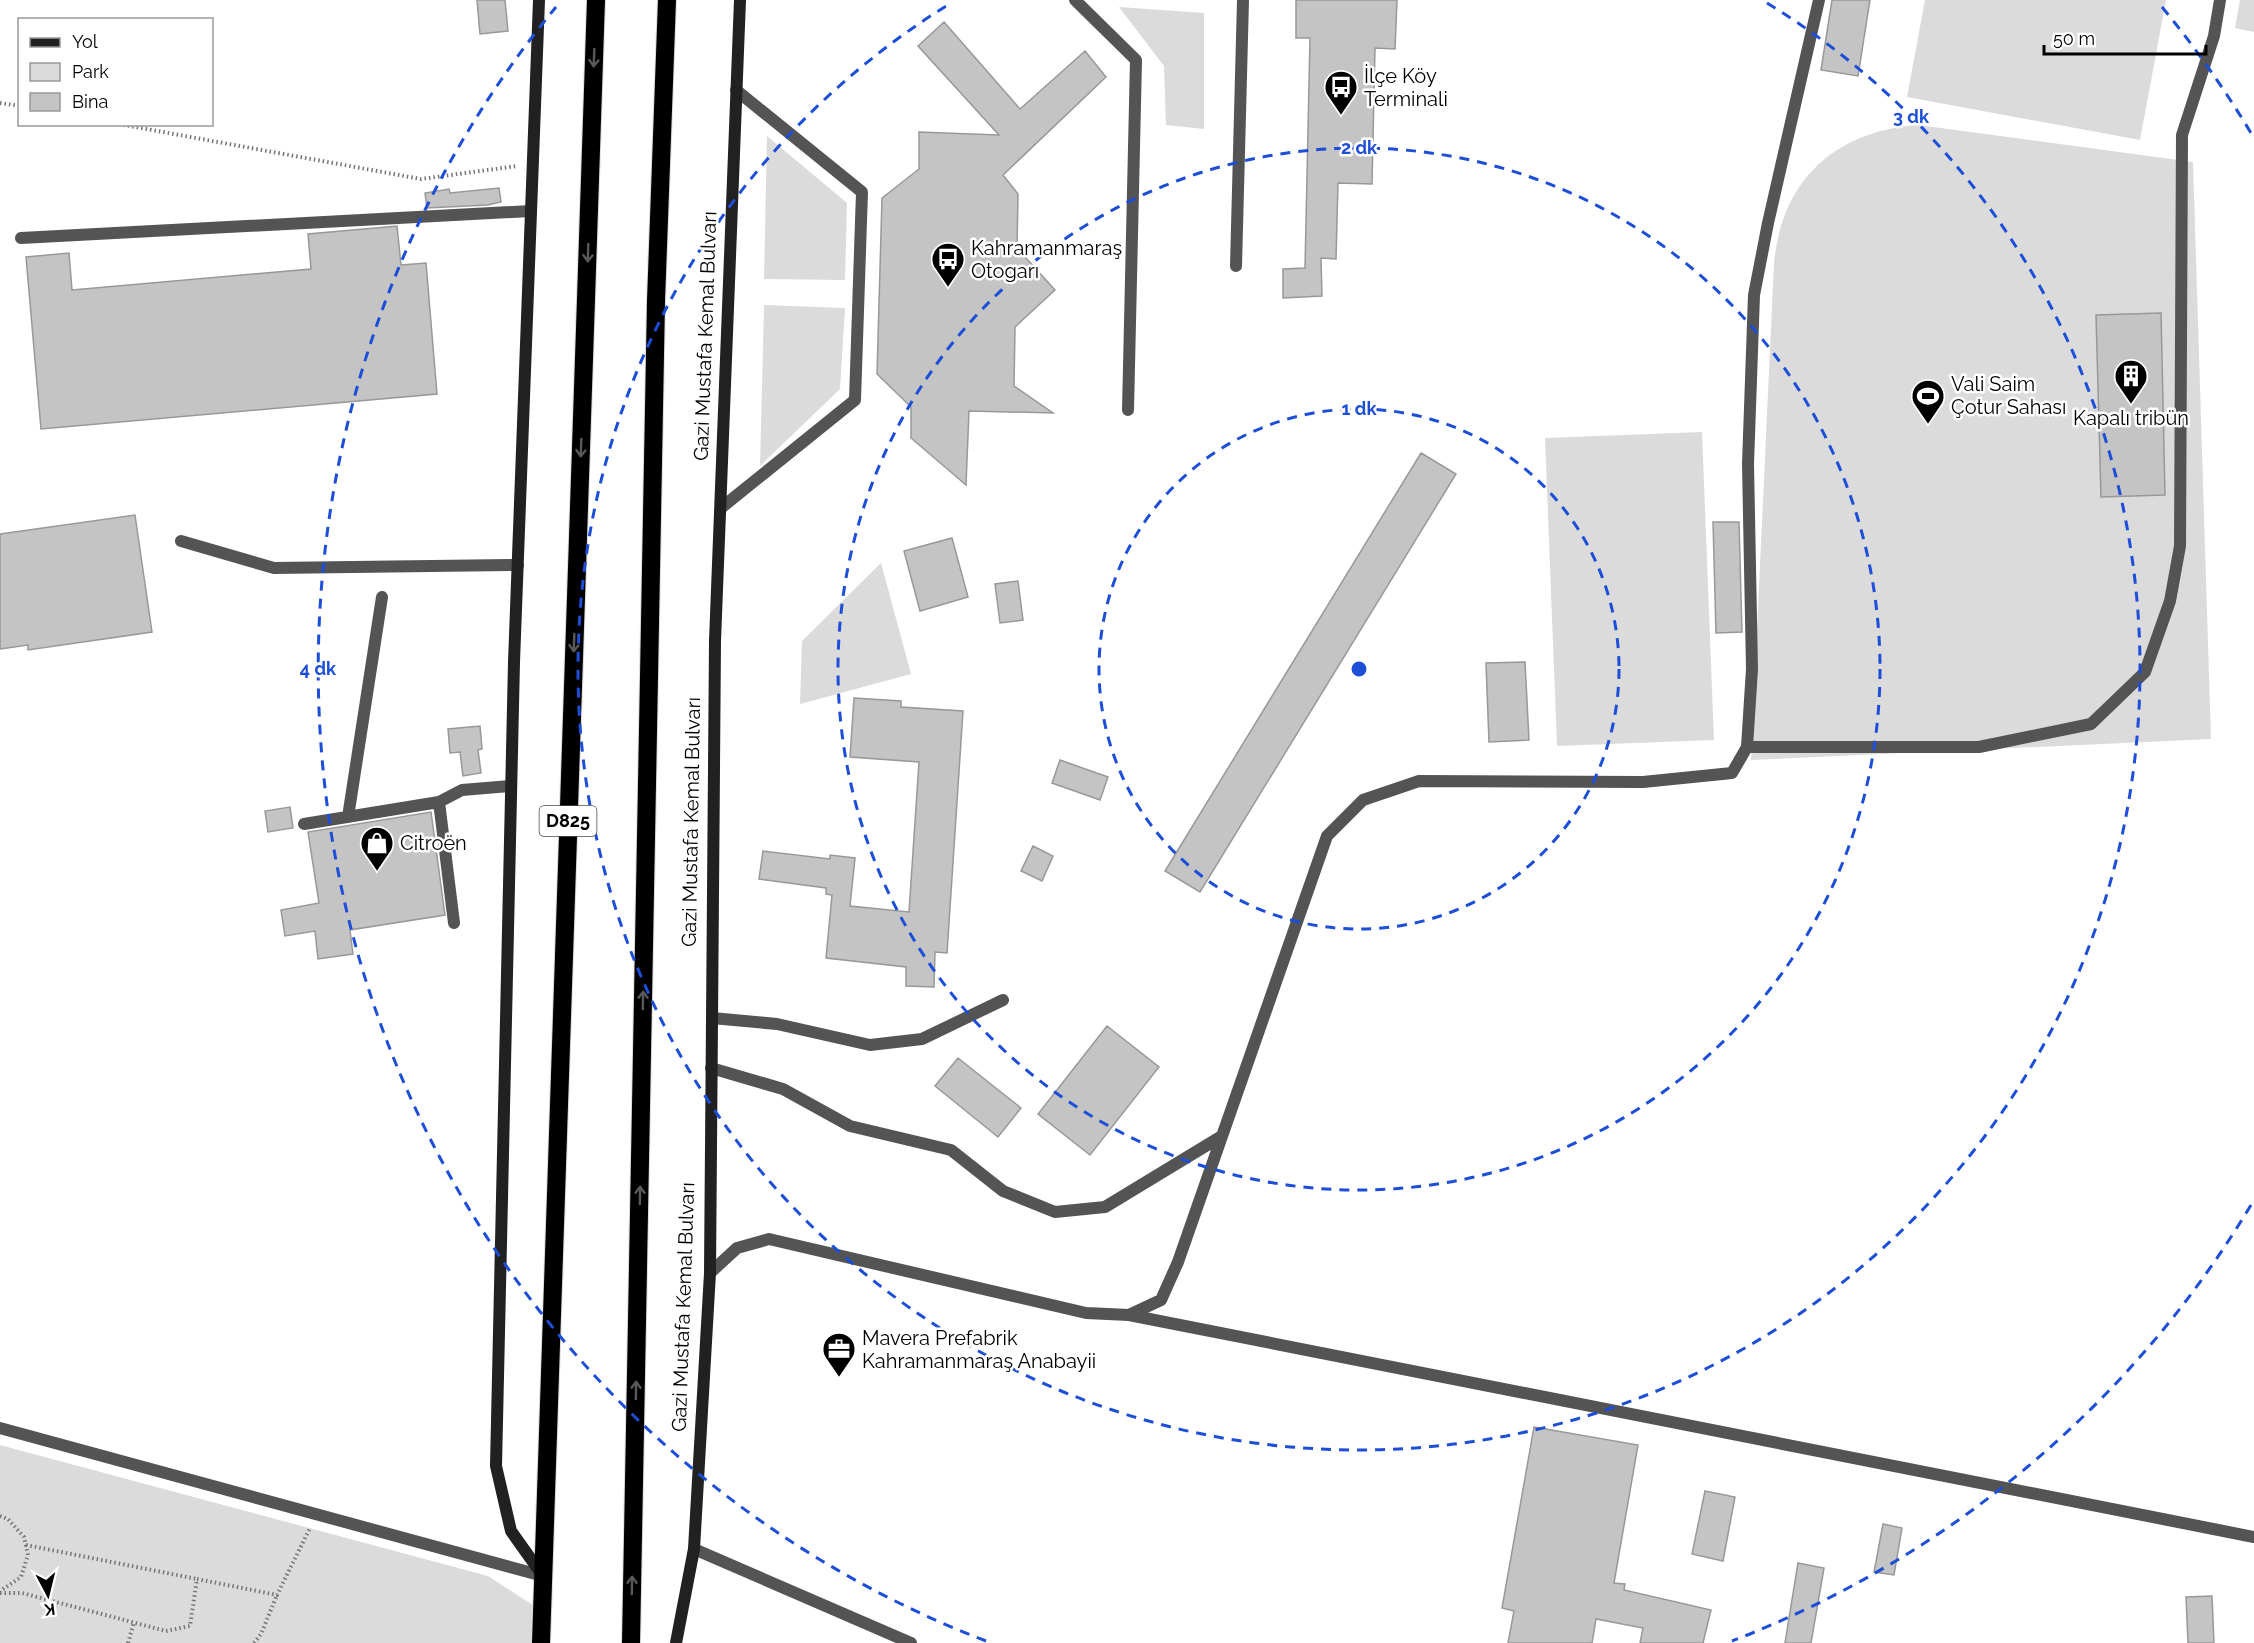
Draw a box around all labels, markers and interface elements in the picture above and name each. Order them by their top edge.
legend [18,18,213,126]
scale bar [2044,18,2206,56]
text: 50 m [2053,28,2095,49]
text: Yol [72,31,98,52]
one-way arrow [589,48,600,68]
text: Park [72,61,109,82]
place label: İlçe Köy Terminali [1364,63,1448,111]
bus stop icon: İlçe Köy Terminali [1323,69,1359,116]
text: Bina [72,91,108,112]
text: 3 dk [1893,106,1930,127]
text: 2 dk [1341,137,1378,158]
street label: Gazi Mustafa Kemal Bulvarı [689,211,721,461]
place label: Kahramanmaraş Otogarı [971,236,1122,283]
bus stop icon: Kahramanmaraş Otogarı [930,241,966,288]
one-way arrow [582,243,593,263]
building icon: Kapalı tribün [2113,358,2149,405]
place label: Vali Saim Çotur Sahası [1951,372,2066,419]
sports icon: Vali Saim Çotur Sahası [1910,378,1946,425]
text: 1 dk [1342,398,1377,419]
place label: Kapalı tribün [2073,406,2189,430]
one-way arrow [575,438,587,458]
one-way arrow [569,633,580,653]
text: 4 dk [300,658,337,679]
centre of rings [1349,659,1369,679]
street label: Gazi Mustafa Kemal Bulvarı [677,697,705,947]
road number: D825 [540,806,596,836]
shop icon: Citroën [359,825,395,872]
place label: Citroën [400,831,467,855]
one-way arrow [637,990,649,1010]
street label: Gazi Mustafa Kemal Bulvarı [667,1182,699,1432]
one-way arrow [634,1185,645,1205]
place label: Mavera Prefabrik Kahramanmaraş Anabayii [862,1326,1096,1373]
office icon: Mavera Prefabrik Kahramanmaraş Anabayii [821,1331,857,1378]
one-way arrow [630,1380,642,1400]
north arrow [18,1565,78,1625]
one-way arrow [627,1575,638,1595]
text: K [43,1599,56,1620]

